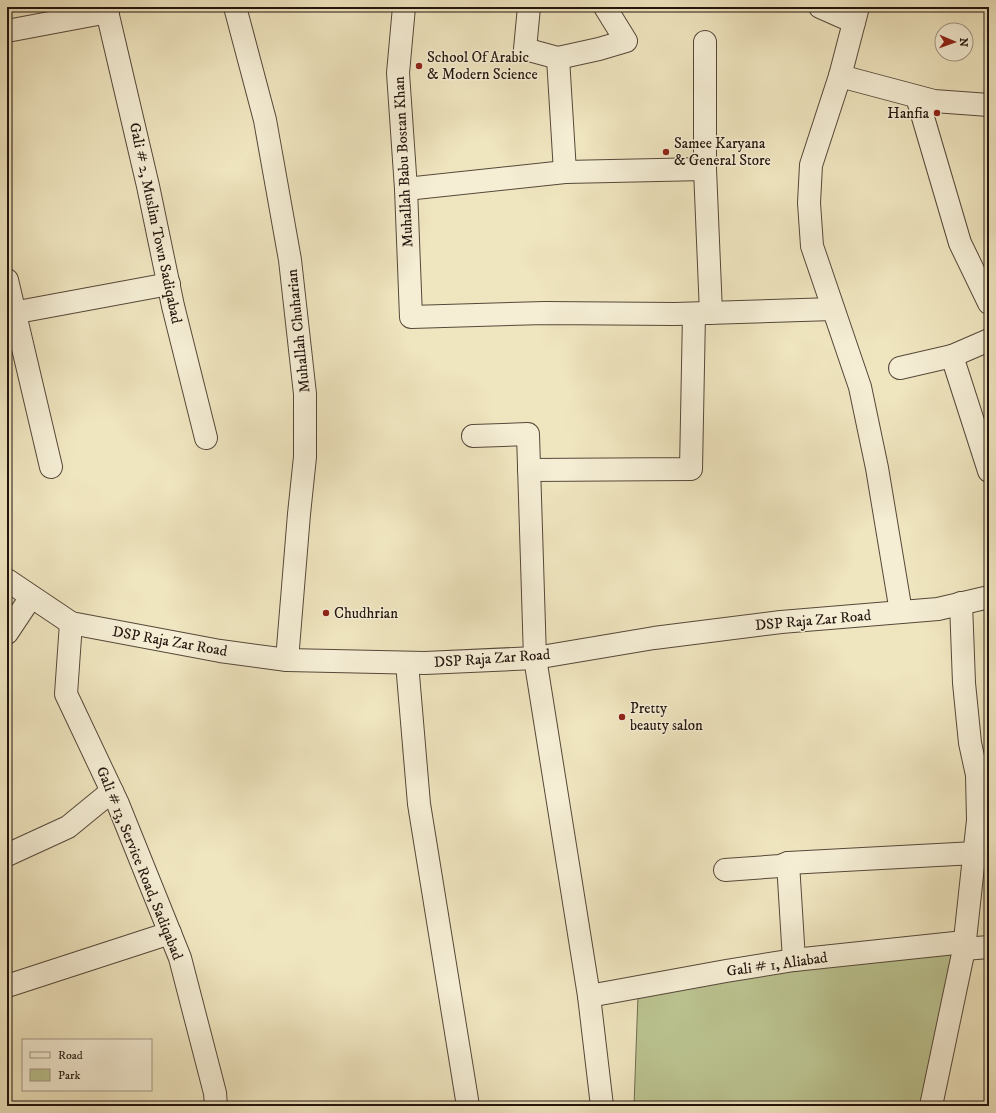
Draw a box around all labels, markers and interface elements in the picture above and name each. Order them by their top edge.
north arrow [934,22,974,62]
text: N [956,38,970,47]
place label: School Of Arabic & Modern Science [427,48,538,84]
marker: School Of Arabic & Modern Science [414,61,424,71]
street label: Muhallah Babu Bostan Khan [390,76,417,248]
place label: Hanfia [887,104,930,123]
marker: Hanfia [932,108,942,118]
street label: Gali # 2, Muslim Town Sadiqabad [125,121,186,326]
place label: Samee Karyana & General Store [674,134,771,170]
marker: Samee Karyana & General Store [661,147,671,157]
street label: Muhallah Chuharian [283,268,314,394]
place label: Chudhrian [334,604,398,623]
street label: DSP Raja Zar Road [754,606,872,635]
marker: Chudhrian [321,608,331,618]
street label: DSP Raja Zar Road [111,622,229,661]
street label: DSP Raja Zar Road [433,645,551,672]
place label: Pretty beauty salon [630,699,703,735]
marker: Pretty beauty salon [617,712,627,722]
street label: Gali # 13, Service Road, Sadiqabad [92,764,187,963]
street label: Gali # 1, Aliabad [725,948,829,981]
legend [22,1039,152,1091]
text: Road [58,1048,83,1063]
text: Park [58,1068,80,1083]

